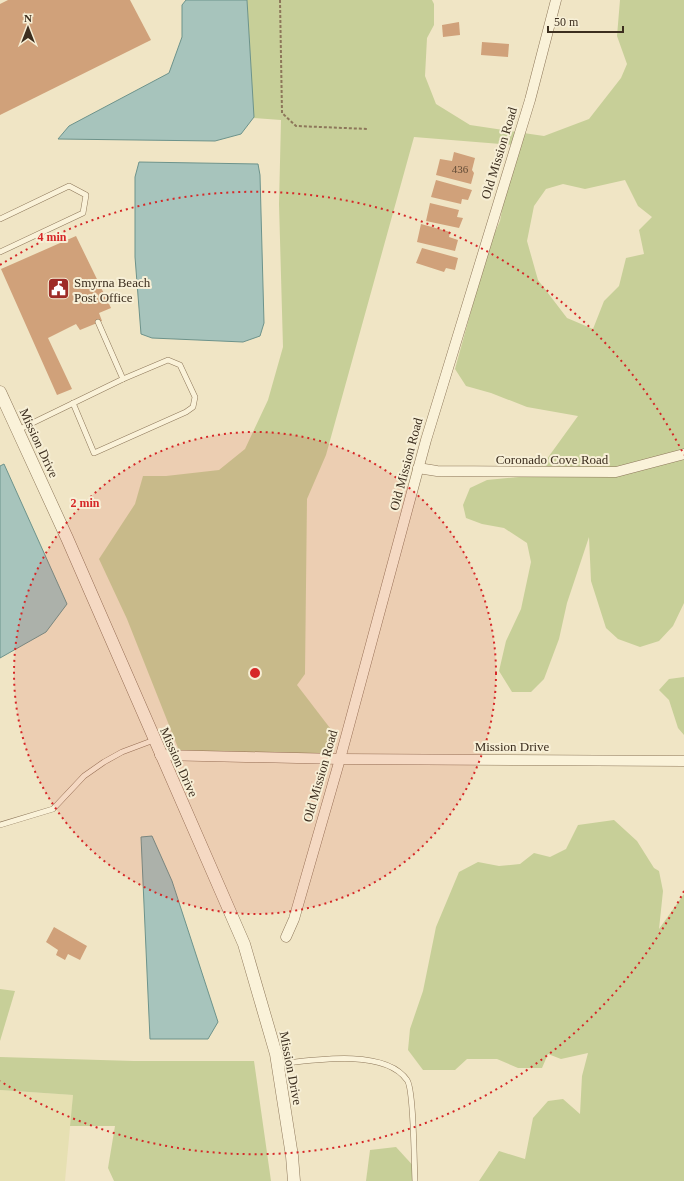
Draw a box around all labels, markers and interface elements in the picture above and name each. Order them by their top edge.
north arrow [8,8,48,48]
scale bar [548,8,623,34]
text: N [24,12,32,24]
text: 50 m [554,15,579,29]
street label: Old Mission Road [478,105,520,201]
house number: 436 [452,163,469,175]
text: 4 min [37,230,67,244]
place label: Smyrna Beach Post Office [74,275,151,305]
public building icon: Smyrna Beach Post Office [45,276,71,302]
street label: Mission Drive [16,406,62,480]
street label: Old Mission Road [386,416,426,512]
street label: Coronado Cove Road [496,452,609,467]
text: 2 min [70,496,100,510]
centre of rings [248,666,262,680]
street label: Mission Drive [157,725,201,799]
street label: Old Mission Road [300,728,340,824]
street label: Mission Drive [475,739,550,754]
street label: Mission Drive [277,1030,306,1106]

